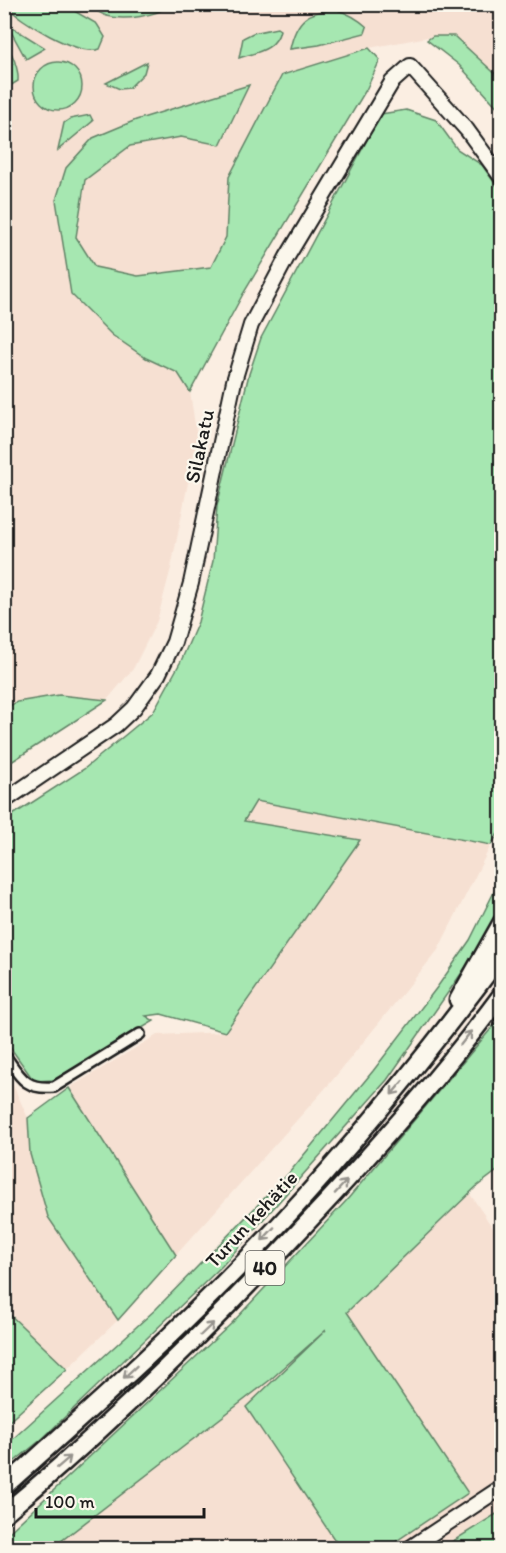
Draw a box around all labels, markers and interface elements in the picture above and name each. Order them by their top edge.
street label: Silakatu [179,407,219,485]
one-way arrow [460,1030,473,1046]
one-way arrow [391,1080,404,1096]
street label: Turun kehätie [200,1165,302,1273]
one-way arrow [334,1180,348,1195]
one-way arrow [261,1226,275,1241]
road number: 40 [246,1251,284,1285]
one-way arrow [199,1322,214,1336]
one-way arrow [123,1365,138,1379]
one-way arrow [57,1455,72,1469]
scale bar [36,1481,204,1519]
text: 100 m [45,1491,95,1513]

